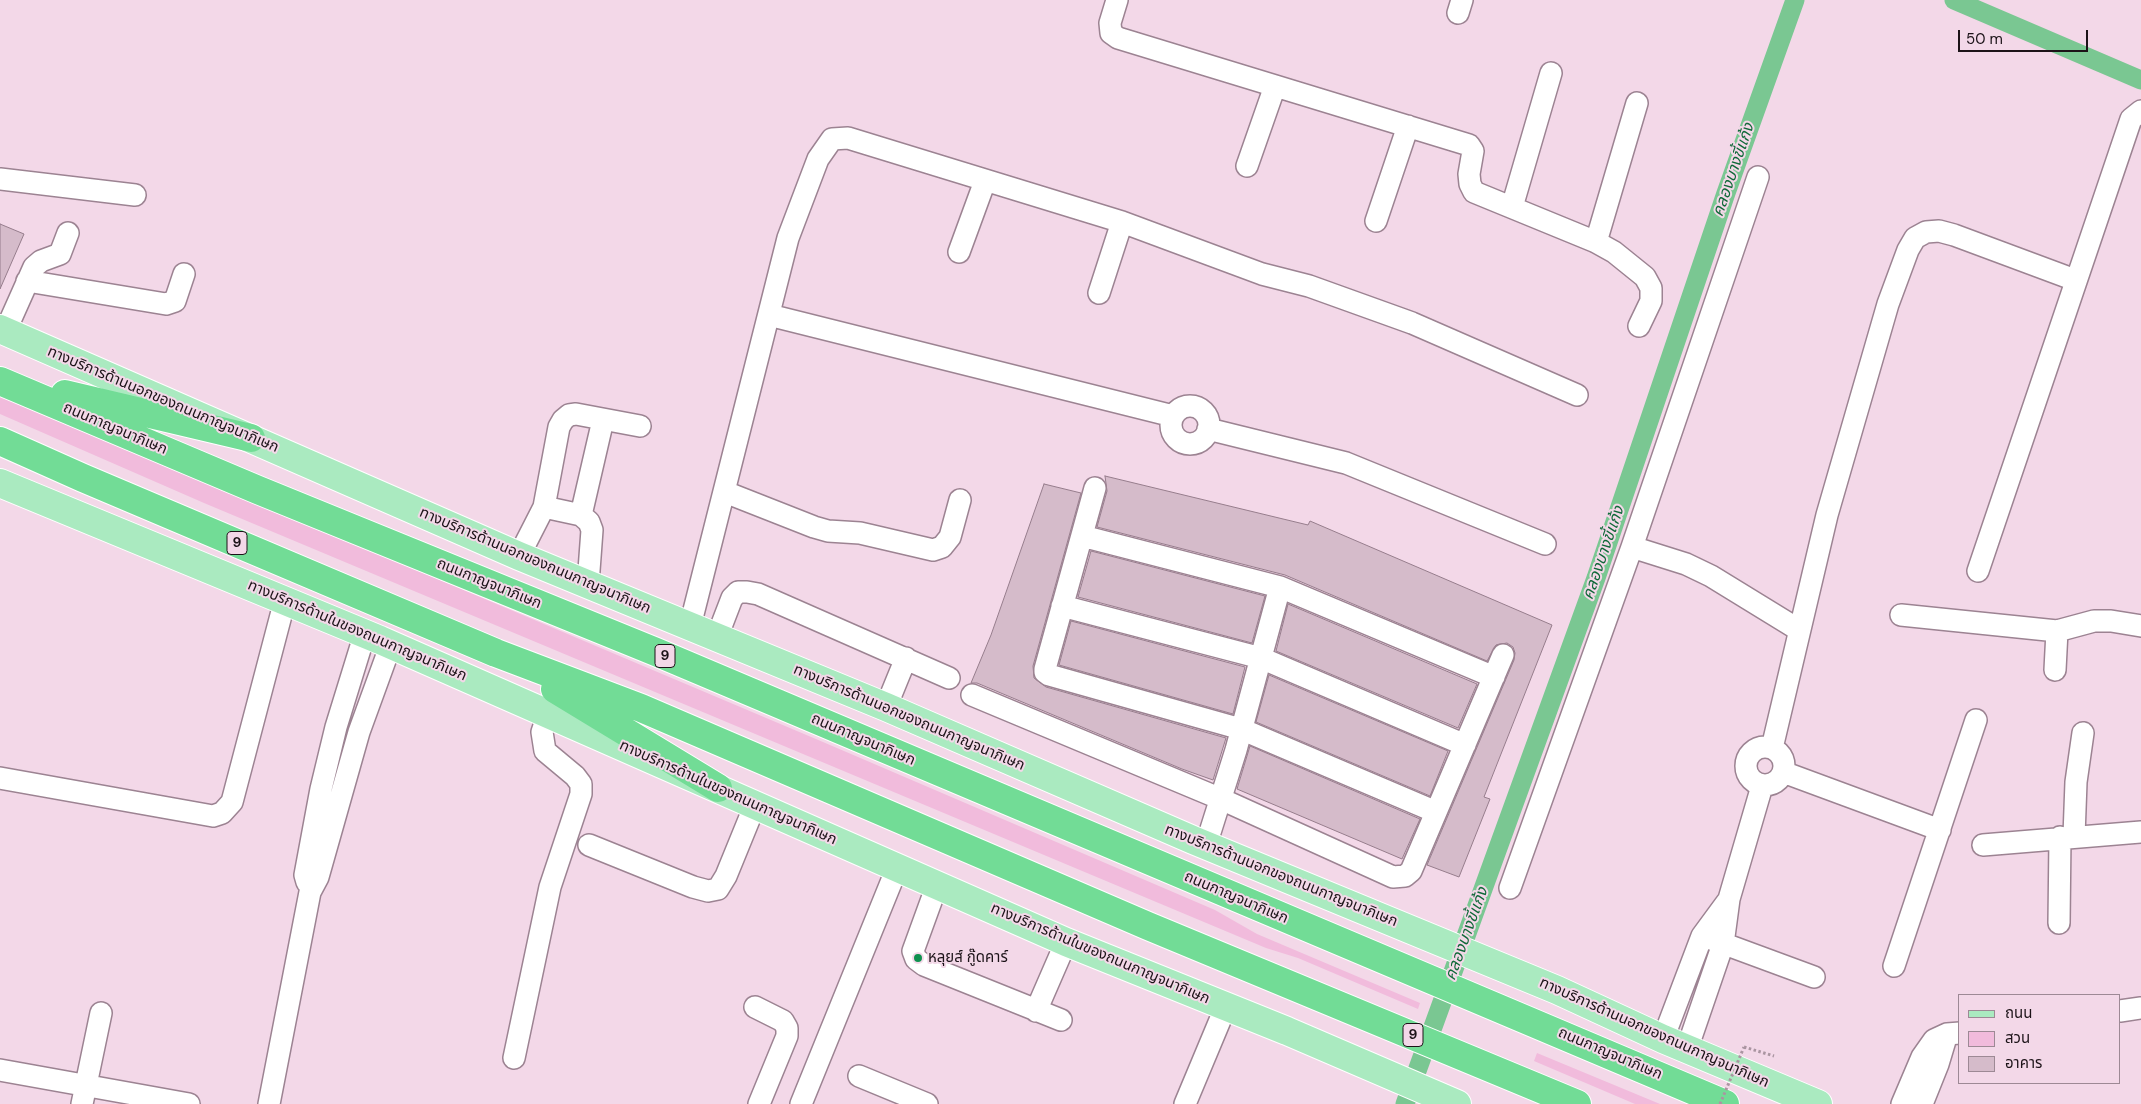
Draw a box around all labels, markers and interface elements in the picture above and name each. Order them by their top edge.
scale bar [1961,20,2091,52]
text: 50 m [1966,29,2003,49]
water label: คลองบางขี้แก้ง [1709,121,1759,219]
street label: ทางบริการด้านนอกของถนนกาญจนาภิเษก [45,343,281,457]
street label: ถนนกาญจนาภิเษก [60,399,170,459]
street label: ทางบริการด้านนอกของถนนกาญจนาภิเษก [417,504,653,618]
water label: คลองบางขี้แก้ง [1579,504,1629,602]
road number: 9 [227,532,247,554]
street label: ถนนกาญจนาภิเษก [434,555,544,613]
street label: ทางบริการด้านในของถนนกาญจนาภิเษก [245,577,469,685]
road number: 9 [655,644,675,668]
street label: ทางบริการด้านนอกของถนนกาญจนาภิเษก [791,661,1027,775]
street label: ถนนกาญจนาภิเษก [808,710,918,770]
street label: ทางบริการด้านในของถนนกาญจนาภิเษก [616,737,840,849]
street label: ทางบริการด้านนอกของถนนกาญจนาภิเษก [1162,821,1400,931]
street label: ถนนกาญจนาภิเษก [1181,868,1291,928]
water label: คลองบางขี้แก้ง [1441,885,1493,983]
street label: ทางบริการด้านในของถนนกาญจนาภิเษก [988,900,1212,1008]
place label: หลุยส์ กู๊ดคาร์ [928,949,1008,967]
marker: หลุยส์ กู๊ดคาร์ [912,952,924,964]
street label: ทางบริการด้านนอกของถนนกาญจนาภิเษก [1536,974,1772,1092]
legend [1958,994,2121,1084]
text: ถนน [2005,1003,2032,1023]
road number: 9 [1403,1024,1423,1046]
street label: ถนนกาญจนาภิเษก [1555,1024,1665,1084]
text: สวน [2005,1028,2030,1048]
text: อาคาร [2005,1053,2042,1073]

